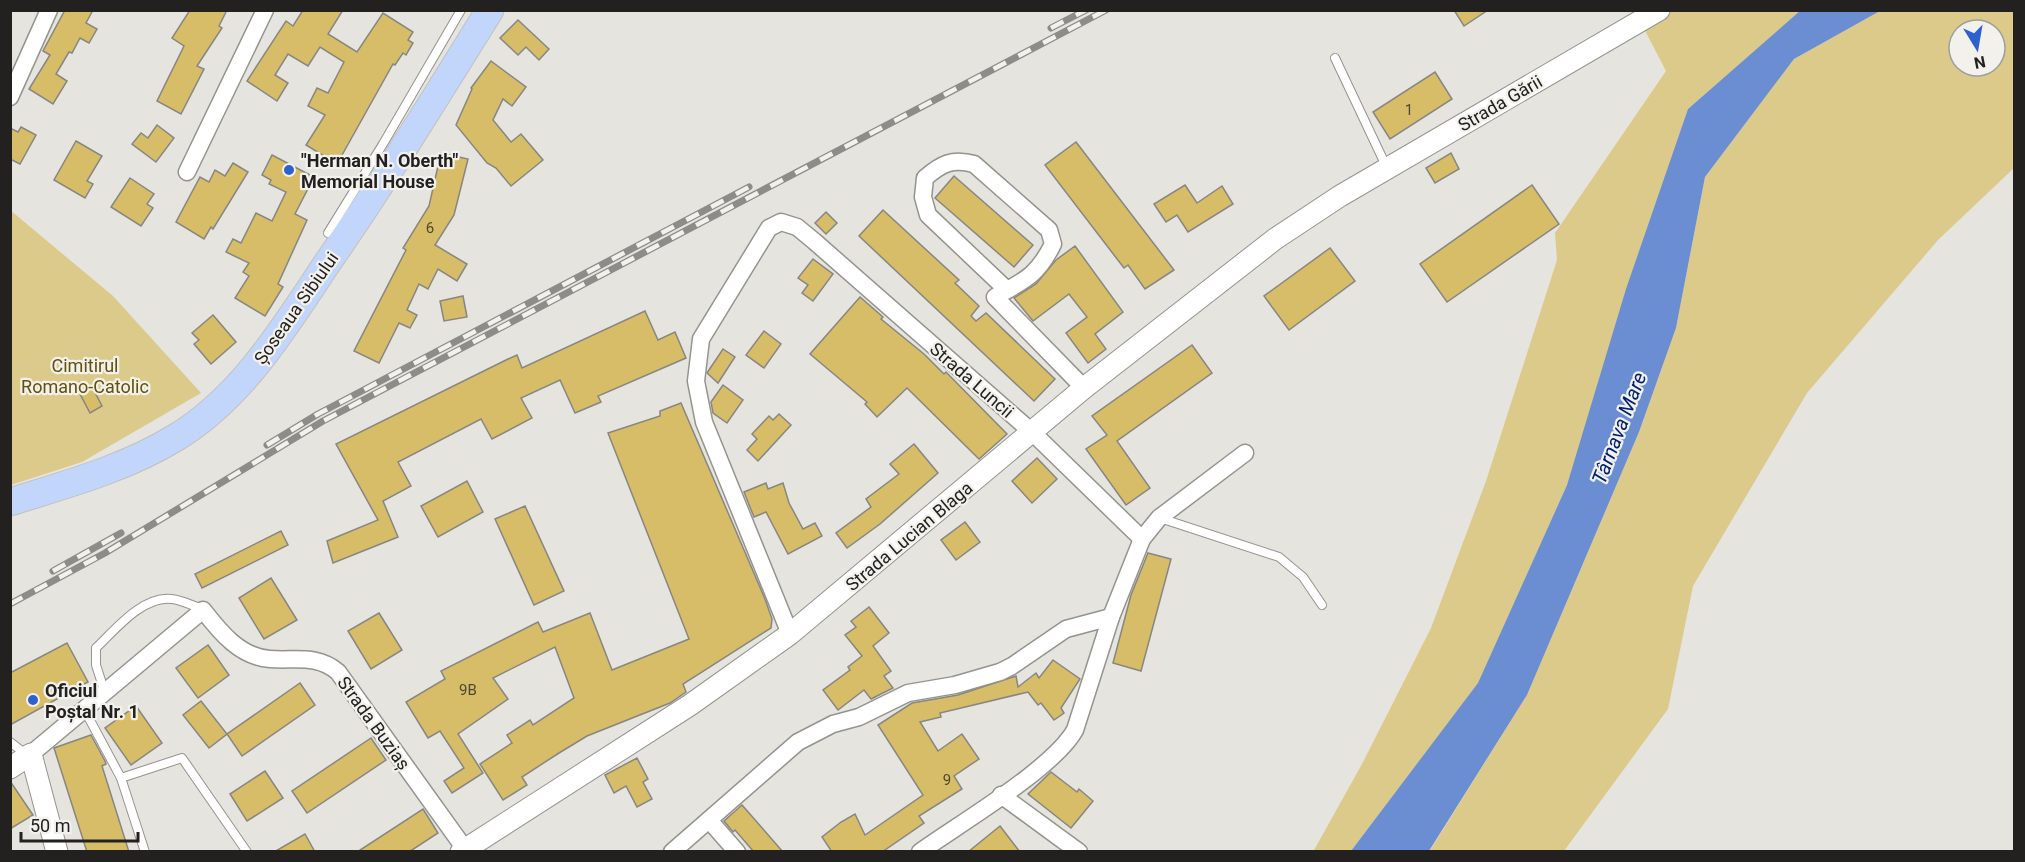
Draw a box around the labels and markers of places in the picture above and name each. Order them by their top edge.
place label: "Herman N. Oberth" Memorial House [301,150,459,192]
marker: "Herman N. Oberth" Memorial House [282,163,296,177]
place label: Oficiul Poștal Nr. 1 [45,680,139,723]
marker: Oficiul Poștal Nr. 1 [26,693,40,707]

